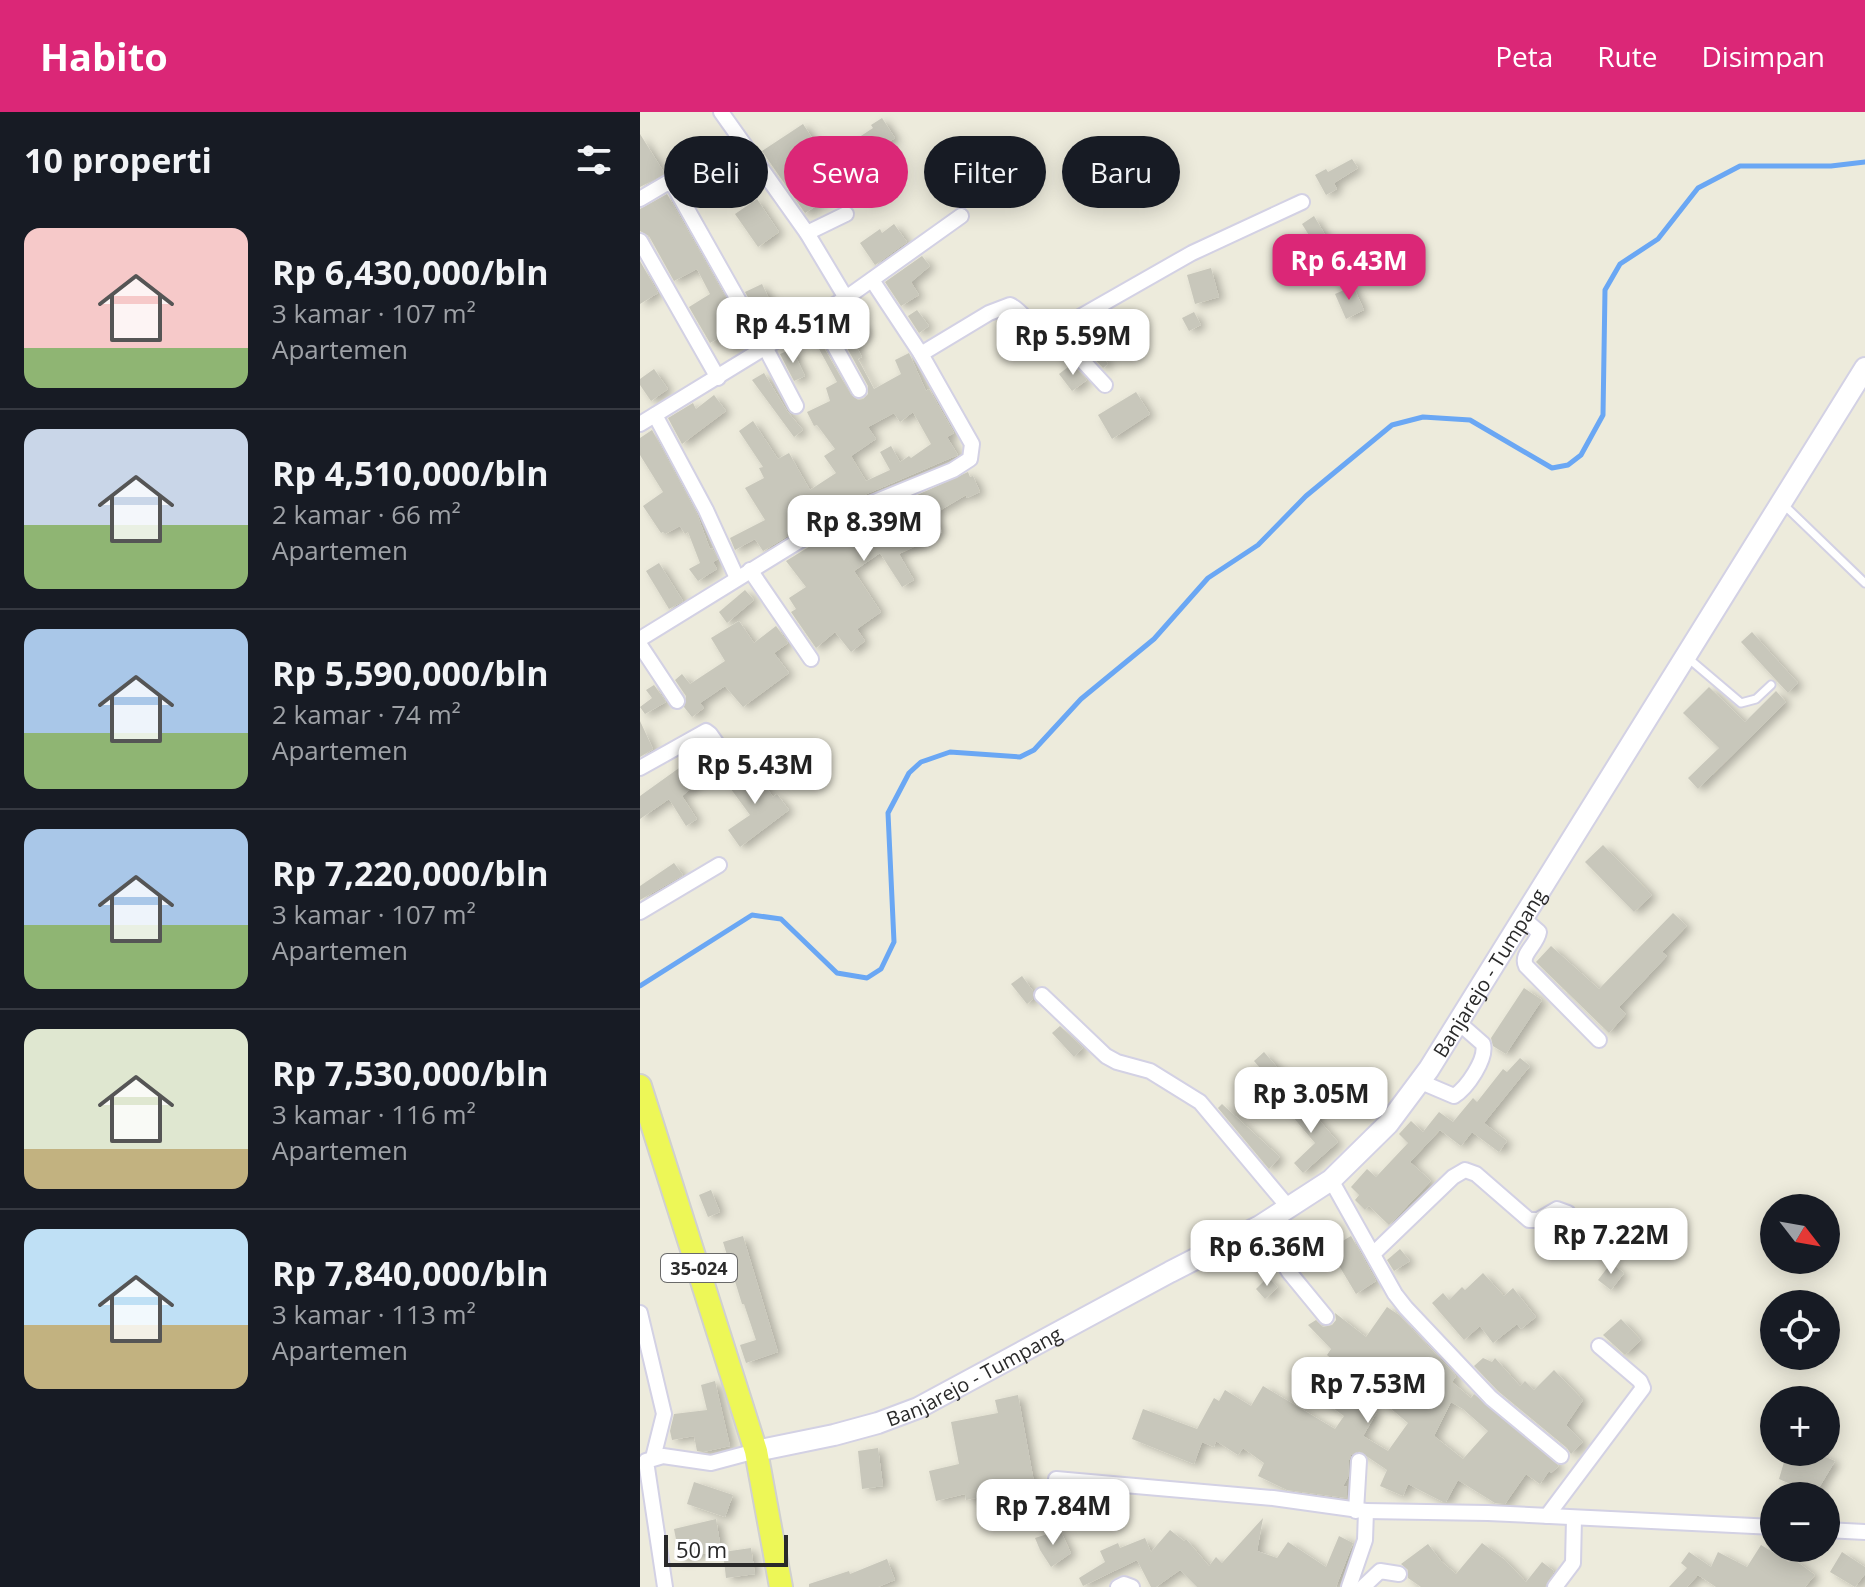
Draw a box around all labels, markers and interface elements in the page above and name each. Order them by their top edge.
text: Habito [40,30,168,82]
text: Peta [1495,37,1553,75]
text: Rute [1597,37,1657,75]
text: Disimpan [1701,37,1825,75]
chip: Beli [664,136,768,208]
chip: Sewa [784,136,908,208]
chip: Filter [924,136,1046,208]
chip: Baru [1062,136,1180,208]
text: 10 properti [24,137,212,183]
icon: filters [572,138,616,182]
pin: Rp 6.43M [1266,234,1432,302]
text: Rp 6.43M [1291,242,1407,278]
text: Rp 6,430,000/bln [272,249,549,295]
icon: home [88,260,184,356]
text: 3 kamar · 107 m² [272,295,476,331]
pin: Rp 4.51M [710,297,876,365]
text: Rp 4.51M [735,305,851,341]
pin: Rp 5.59M [990,309,1156,377]
text: Rp 5.59M [1015,317,1131,353]
text: Apartemen [272,331,408,367]
text: Rp 4,510,000/bln [272,450,549,496]
icon: home [88,461,184,557]
pin: Rp 8.39M [781,495,947,563]
text: 2 kamar · 66 m² [272,496,461,532]
text: Rp 8.39M [806,503,922,539]
text: Apartemen [272,532,408,568]
text: Rp 5,590,000/bln [272,650,549,696]
icon: home [88,661,184,757]
text: 2 kamar · 74 m² [272,696,461,732]
text: Apartemen [272,732,408,768]
pin: Rp 5.43M [672,738,838,806]
text: Rp 5.43M [697,746,813,782]
text: Rp 7,220,000/bln [272,850,549,896]
icon: home [88,861,184,957]
street label: Banjarejo - Tumpang [1426,883,1552,1062]
text: 3 kamar · 107 m² [272,896,476,932]
text: Apartemen [272,932,408,968]
text: Rp 7,530,000/bln [272,1050,549,1096]
icon: home [88,1061,184,1157]
pin: Rp 3.05M [1228,1067,1394,1135]
text: Rp 3.05M [1253,1075,1369,1111]
text: 3 kamar · 116 m² [272,1096,476,1132]
text: Apartemen [272,1132,408,1168]
north arrow [1760,1194,1840,1274]
map controls [1760,1194,1840,1562]
pin: Rp 7.22M [1528,1208,1694,1276]
text: Rp 7.22M [1553,1216,1669,1252]
pin: Rp 6.36M [1184,1220,1350,1288]
text: Rp 6.36M [1209,1228,1325,1264]
text: Rp 7,840,000/bln [272,1250,549,1296]
road number: 35-024 [661,1254,737,1282]
icon: home [88,1261,184,1357]
button: locate [1760,1290,1840,1370]
text: 3 kamar · 113 m² [272,1296,476,1332]
street label: Banjarejo - Tumpang [882,1320,1066,1432]
text: Apartemen [272,1332,408,1368]
pin: Rp 7.53M [1285,1357,1451,1425]
text: Rp 7.53M [1310,1365,1426,1401]
button: + [1760,1386,1840,1466]
pin: Rp 7.84M [970,1479,1136,1547]
button: − [1760,1482,1840,1562]
text: Rp 7.84M [995,1487,1111,1523]
scale bar [664,1531,788,1567]
text: 50 m [676,1534,727,1564]

